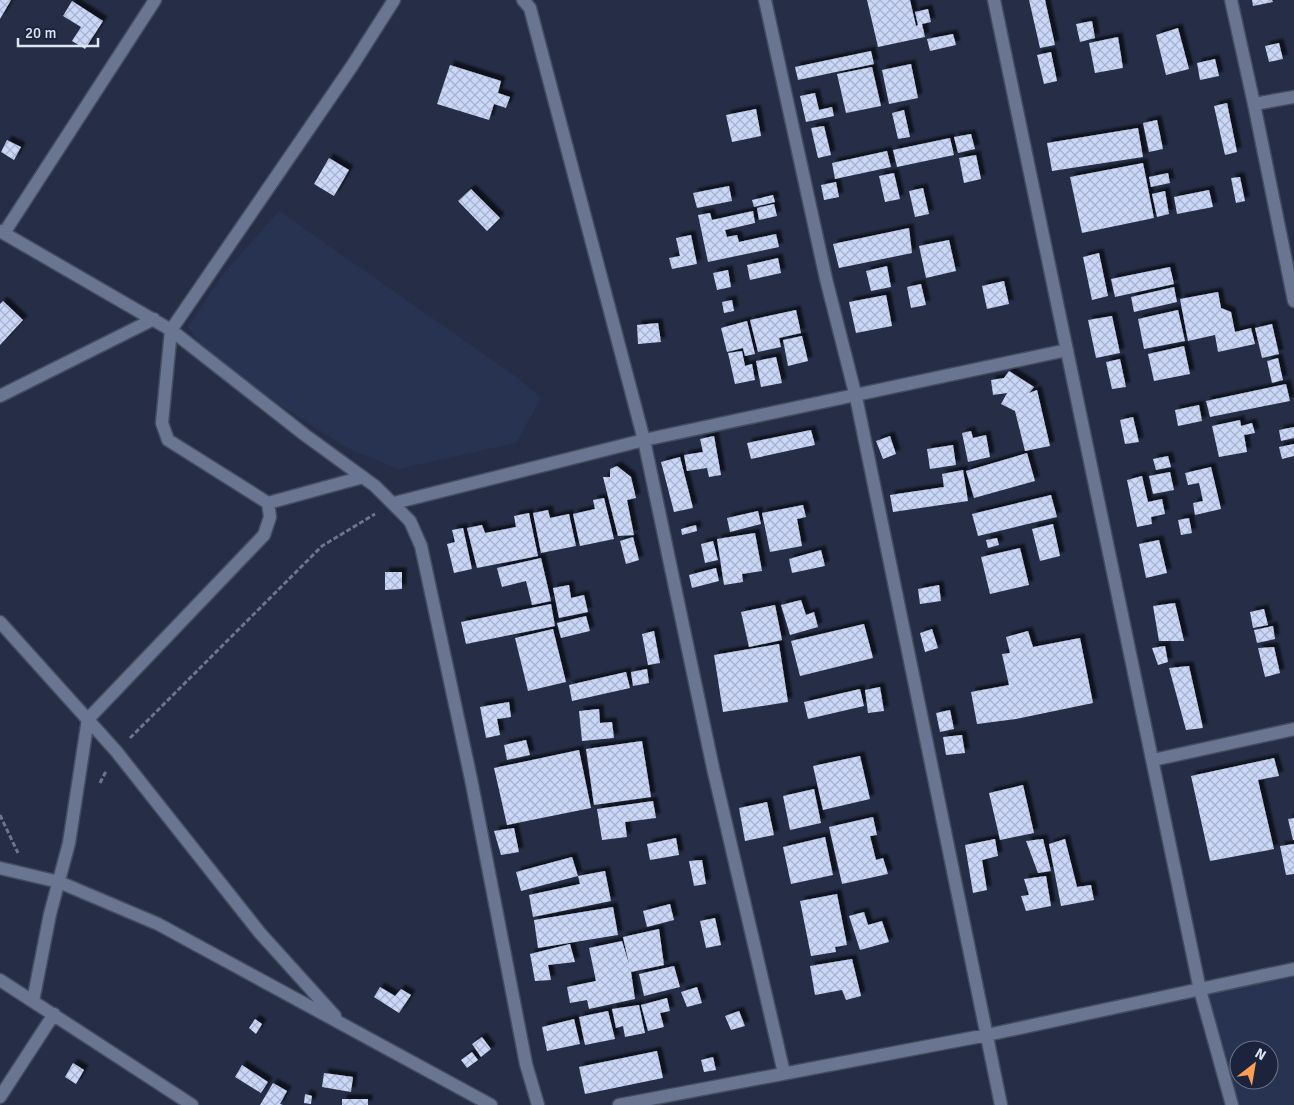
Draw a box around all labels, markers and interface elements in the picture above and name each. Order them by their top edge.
scale bar [18,15,98,47]
text: 20 m [25,24,56,42]
north arrow [1229,1040,1279,1090]
text: N [1252,1044,1269,1064]

